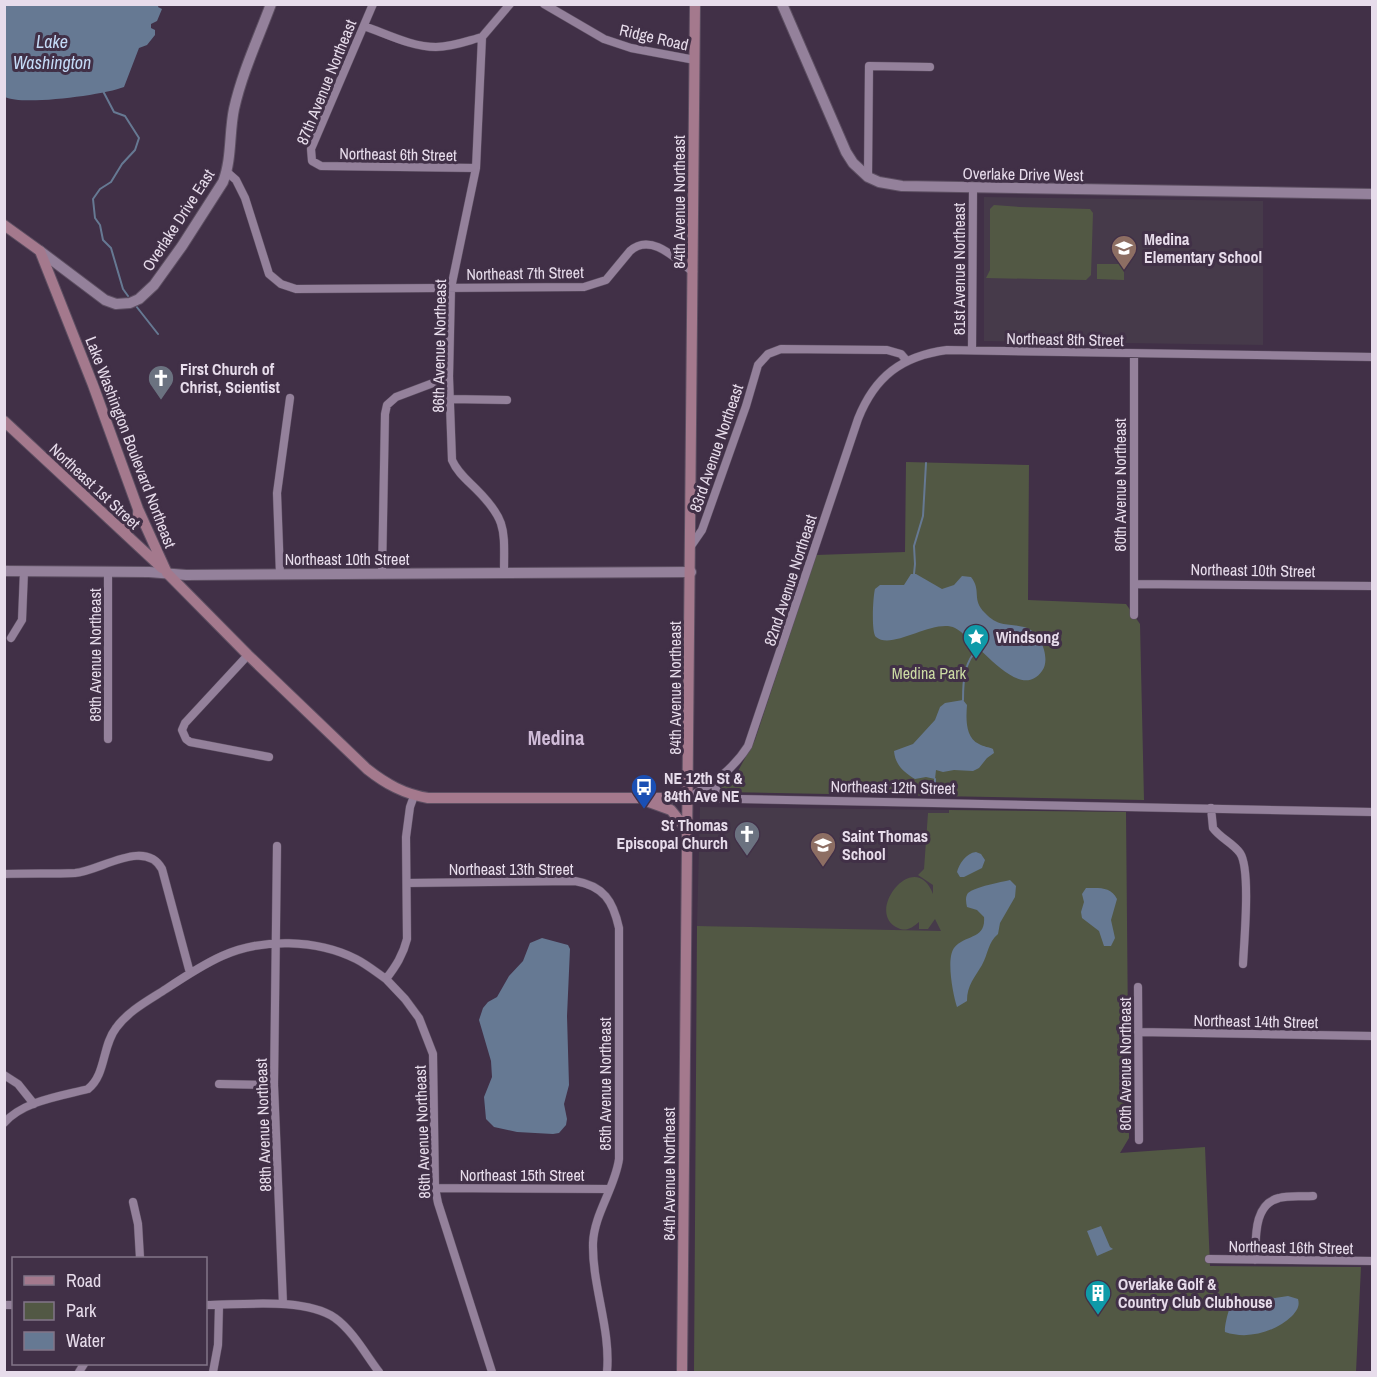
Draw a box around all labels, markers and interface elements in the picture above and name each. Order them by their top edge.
street label: 87th Avenue Northeast [291,16,361,148]
street label: Ridge Road [617,18,691,56]
water label: Lake Washington [13,29,91,75]
street label: 84th Avenue Northeast [668,135,690,269]
street label: Northeast 6th Street [339,142,457,166]
street label: Overlake Drive West [962,162,1084,186]
street label: Overlake Drive East [137,164,219,275]
street label: 81st Avenue Northeast [948,202,970,335]
place label: Medina Elementary School [1144,228,1262,268]
school or university icon: Medina Elementary School [1109,233,1139,271]
street label: Northeast 7th Street [466,261,584,285]
street label: 86th Avenue Northeast [427,279,451,413]
street label: Northeast 8th Street [1006,327,1124,351]
street label: Lake Washington Boulevard Northeast [80,333,182,551]
place label: First Church of Christ, Scientist [180,358,281,398]
church icon: First Church of Christ, Scientist [146,363,176,401]
street label: 83rd Avenue Northeast [684,381,748,515]
street label: 80th Avenue Northeast [1109,418,1131,552]
street label: Northeast 1st Street [45,438,145,534]
street label: 82nd Avenue Northeast [758,511,822,649]
street label: Northeast 10th Street [285,548,410,570]
street label: Northeast 10th Street [1190,558,1316,582]
street label: 89th Avenue Northeast [84,588,106,722]
street label: 84th Avenue Northeast [664,621,686,755]
place icon: Windsong [961,622,991,660]
place label: Windsong [996,626,1059,648]
park label: Medina Park [892,662,967,684]
district label: Medina [528,724,584,751]
place label: NE 12th St & 84th Ave NE [664,767,743,807]
bus stop icon: NE 12th St & 84th Ave NE [629,772,659,810]
street label: Northeast 12th Street [830,775,956,799]
place label: St Thomas Episcopal Church [616,814,728,854]
church icon: St Thomas Episcopal Church [732,819,762,857]
place label: Saint Thomas School [842,825,928,865]
school or university icon: Saint Thomas School [808,830,838,868]
street label: Northeast 13th Street [449,858,574,880]
street label: 80th Avenue Northeast [1114,997,1136,1131]
street label: Northeast 14th Street [1193,1009,1319,1033]
street label: 85th Avenue Northeast [594,1017,616,1151]
street label: 88th Avenue Northeast [250,1058,276,1192]
street label: 86th Avenue Northeast [409,1065,435,1199]
street label: 84th Avenue Northeast [658,1107,680,1241]
street label: Northeast 15th Street [460,1164,585,1186]
street label: Northeast 16th Street [1228,1235,1354,1259]
legend [12,1257,207,1365]
text: Road [66,1268,101,1293]
place label: Overlake Golf & Country Club Clubhouse [1118,1273,1273,1313]
building icon: Overlake Golf & Country Club Clubhouse [1083,1278,1113,1316]
text: Park [66,1298,97,1323]
text: Water [66,1328,105,1353]

